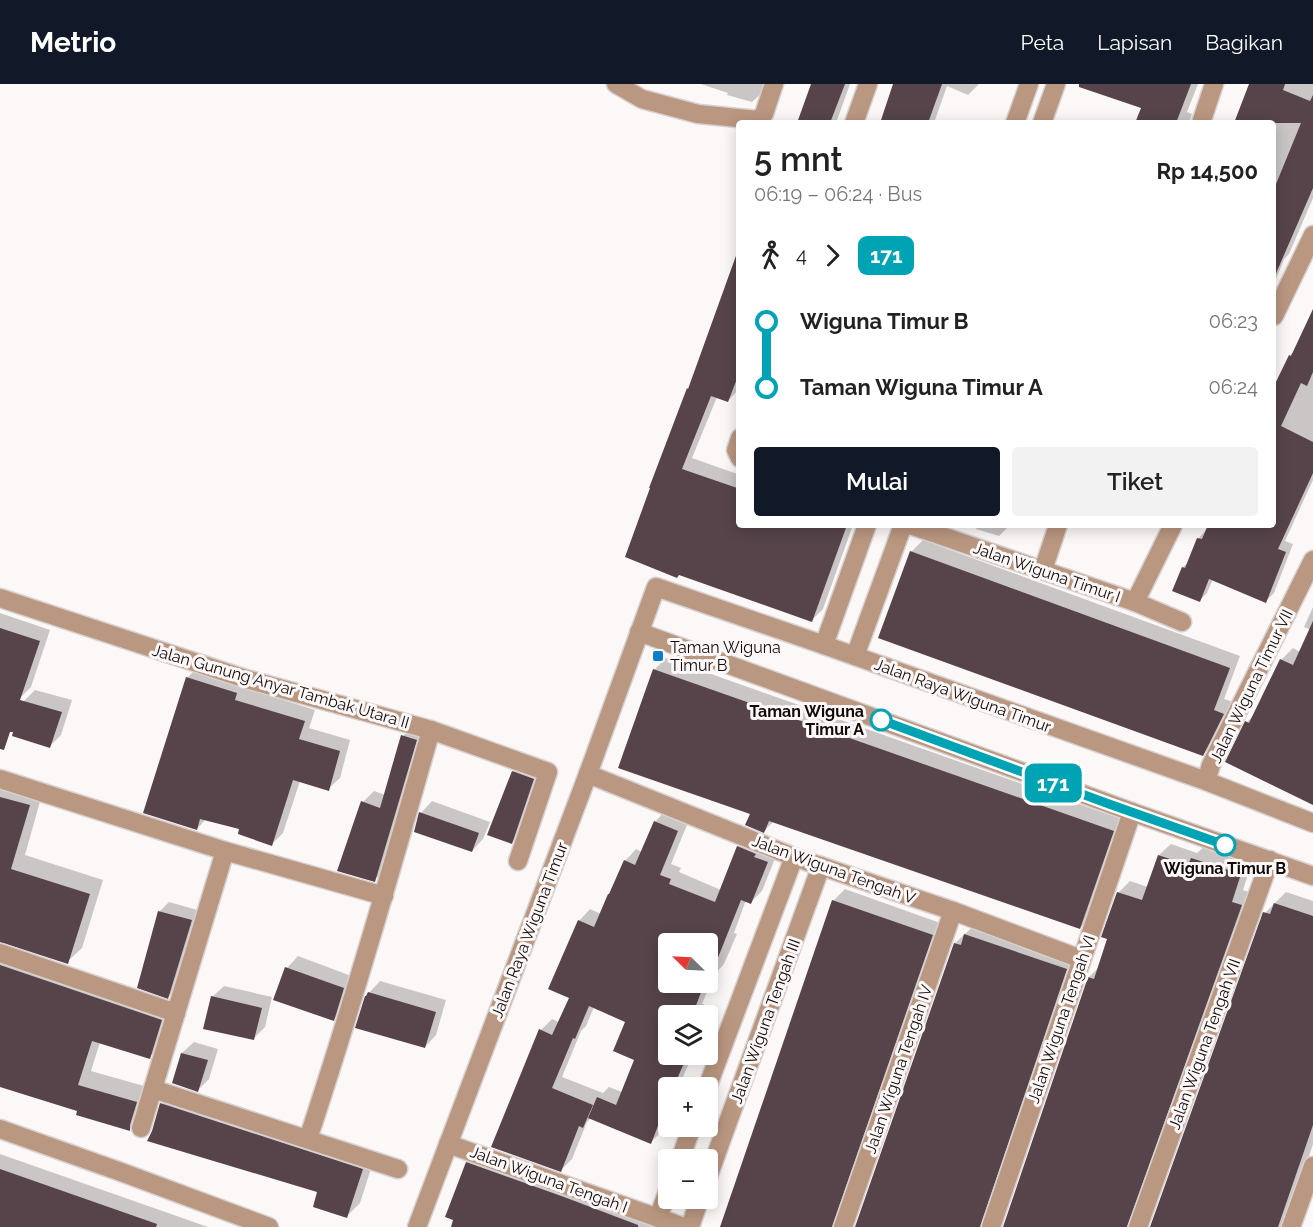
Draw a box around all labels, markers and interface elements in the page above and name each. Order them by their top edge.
text: Metrio [30,26,116,59]
text: Peta [1021,30,1064,55]
text: Lapisan [1097,30,1172,55]
text: Bagikan [1205,30,1283,55]
text: 5 mnt [754,140,843,179]
text: Rp 14,500 [1157,158,1258,184]
text: 06:19 – 06:24 · Bus [754,182,922,206]
icon: walk [754,239,787,272]
icon: forward [816,239,849,272]
text: 4 [796,243,807,267]
text: 171 [870,243,902,268]
text: Wiguna Timur B [800,308,968,334]
text: 06:23 [1209,309,1258,333]
text: Taman Wiguna Timur A [800,374,1043,400]
text: 06:24 [1209,375,1258,399]
button: Mulai [754,447,1000,516]
button: Tiket [1012,447,1258,516]
street label: Jalan Wiguna Timur I [971,538,1123,607]
street label: Jalan Wiguna Timur VII [1206,606,1297,766]
place label: Taman Wiguna Timur B [670,638,781,675]
street label: Jalan Gunung Anyar Tambak Utara II [150,641,412,732]
marker: Taman Wiguna Timur B [651,649,665,663]
street label: Jalan Raya Wiguna Timur [872,655,1054,736]
place label: Taman Wiguna Timur A [749,702,864,739]
marker: Taman Wiguna Timur A [870,709,892,731]
line badge: 171 [1018,764,1088,802]
text: 171 [1037,771,1069,796]
street label: Jalan Wiguna Tengah V [750,831,918,908]
marker: Wiguna Timur B [1214,834,1236,856]
street label: Jalan Raya Wiguna Timur [487,839,572,1021]
place label: Wiguna Timur B [1164,859,1286,878]
north arrow [658,933,718,993]
map controls [658,933,718,1209]
street label: Jalan Wiguna Tengah VI [1024,933,1099,1106]
street label: Jalan Wiguna Tengah III [727,936,804,1106]
street label: Jalan Wiguna Tengah VII [1165,956,1244,1132]
street label: Jalan Wiguna Tengah IV [861,982,936,1156]
button: layers [658,1005,718,1065]
button: + [658,1077,718,1137]
street label: Jalan Wiguna Tengah I [468,1142,630,1217]
button: − [658,1149,718,1209]

